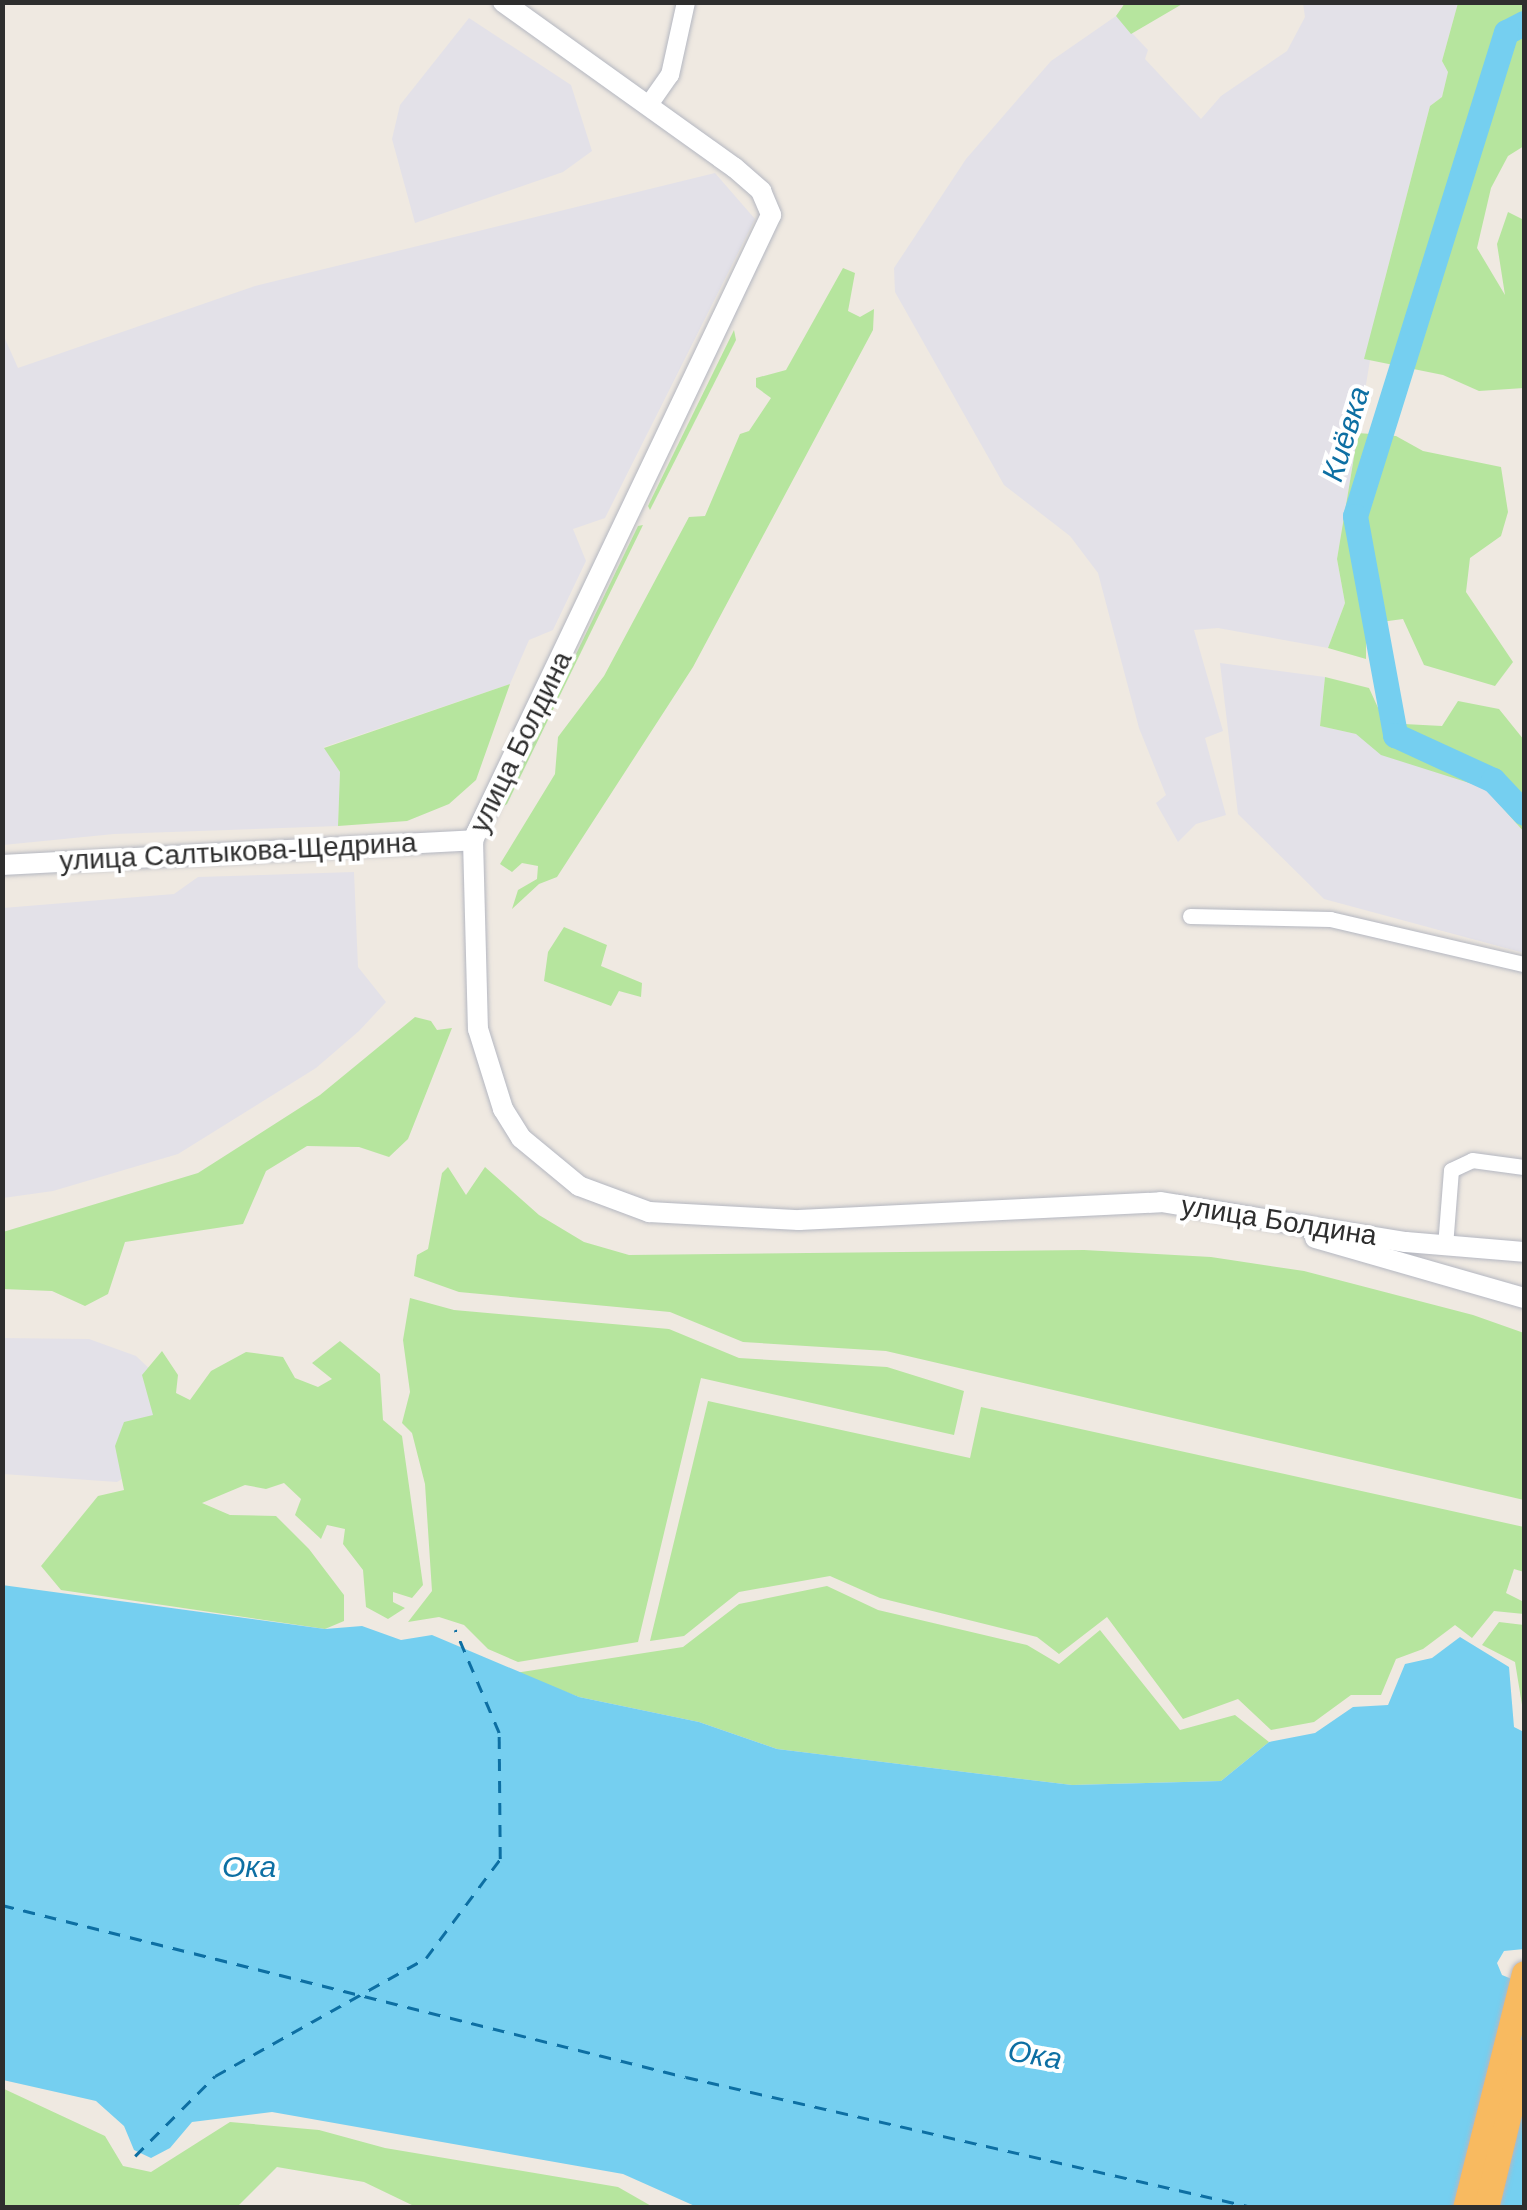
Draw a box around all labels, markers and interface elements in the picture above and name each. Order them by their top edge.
water label: Киёвка [1315,382,1377,486]
street label: улица Болдина [463,646,579,838]
street label: улица Салтыкова-Щедрина [59,826,417,878]
street label: улица Болдина [1179,1189,1379,1253]
water label: Ока [222,1849,276,1885]
water label: Ока [1005,2033,1065,2077]

